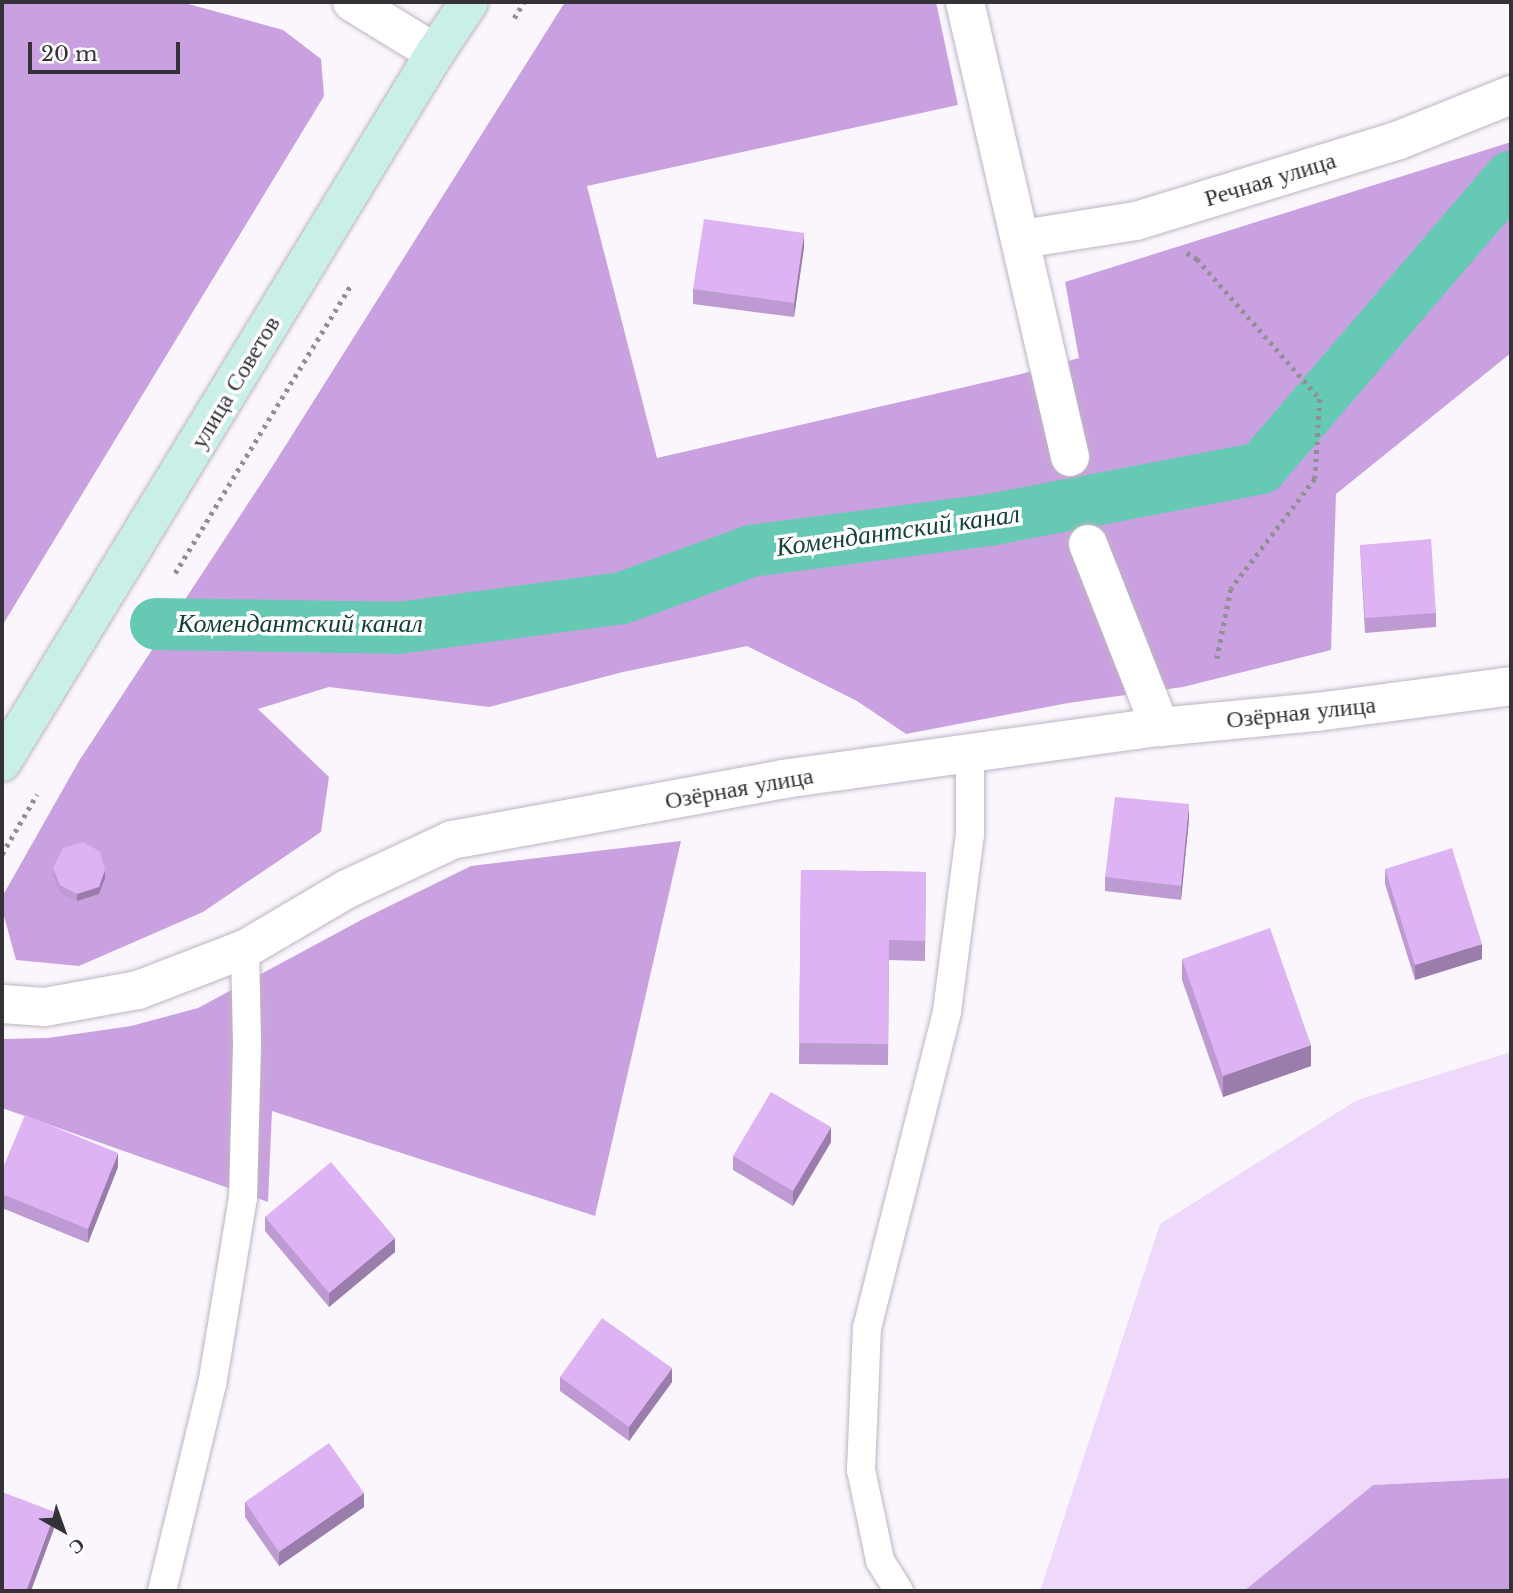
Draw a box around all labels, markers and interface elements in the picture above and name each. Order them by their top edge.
scale bar [32,28,184,72]
text: 20 m [41,41,98,67]
street label: Речная улица [1201,145,1339,213]
street label: улица Советов [184,311,286,453]
water label: Комендантский канал [774,498,1022,564]
water label: Комендантский канал [177,608,423,640]
street label: Озёрная улица [1225,690,1377,734]
street label: Озёрная улица [663,761,815,815]
north arrow [28,1495,98,1565]
text: С [64,1533,89,1560]

